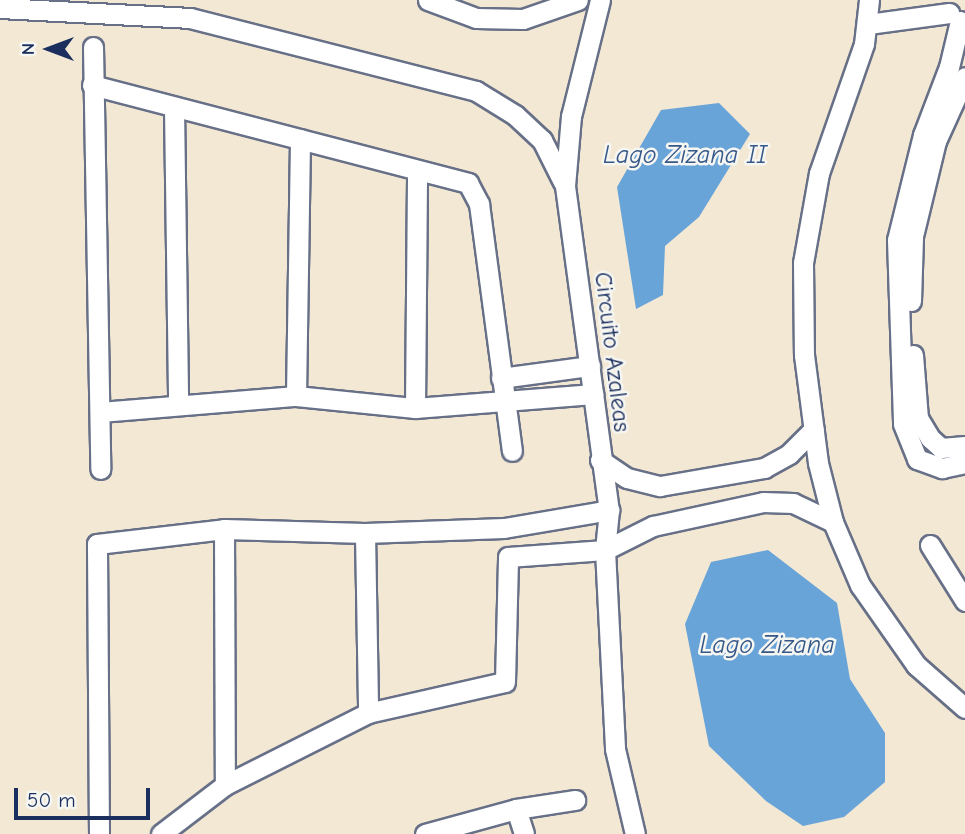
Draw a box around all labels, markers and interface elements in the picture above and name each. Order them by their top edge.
north arrow [14,14,84,84]
text: N [17,43,39,55]
water label: Lago Zizana II [603,140,767,172]
street label: Circuito Azaleas [588,270,636,434]
water label: Lago Zizana [699,630,835,662]
scale bar [18,774,154,818]
text: 50 m [27,788,76,812]

